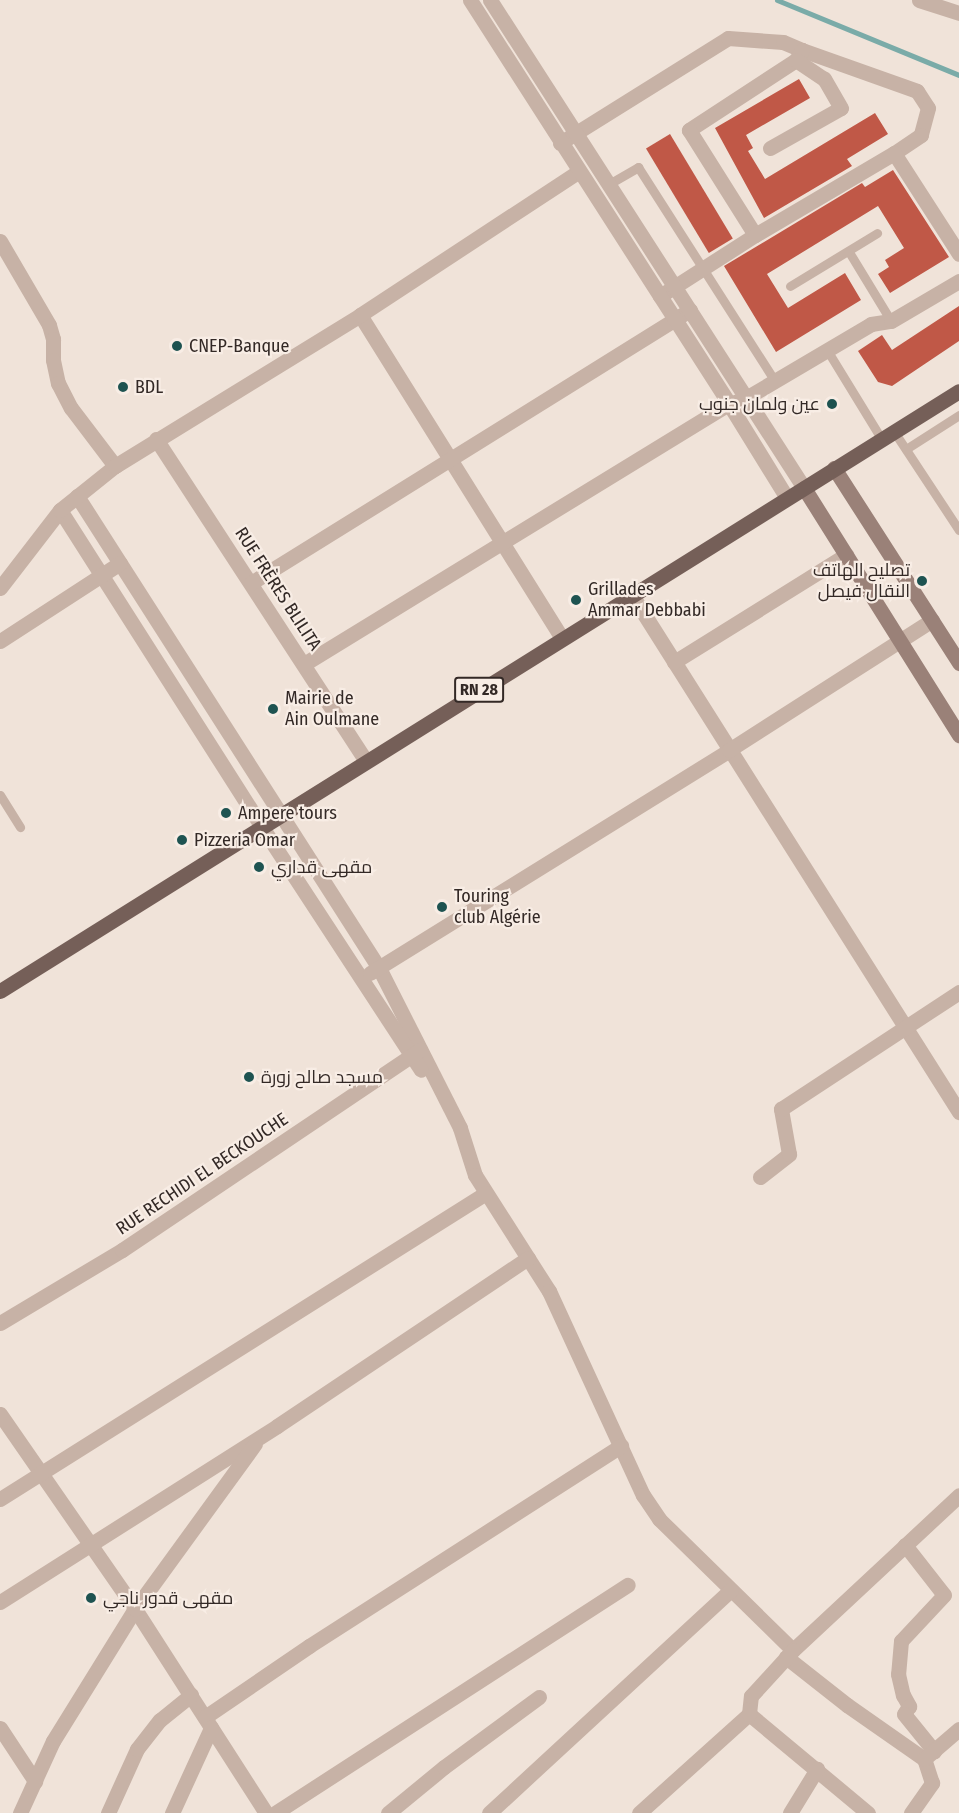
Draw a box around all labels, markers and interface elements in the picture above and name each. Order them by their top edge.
place label: CNEP-Banque [189,335,289,357]
marker: CNEP-Banque [170,339,184,353]
place label: BDL [135,376,163,398]
marker: BDL [116,380,130,394]
place label: عين ولمان جنوب [699,393,820,415]
marker: عين ولمان جنوب [825,397,839,411]
street label: RUE FRÈRES BLILITA [230,523,326,655]
place label: تصليح الهاتف النقال فيصل [813,560,910,602]
marker: تصليح الهاتف النقال فيصل [915,574,929,588]
place label: Grillades Ammar Debbabi [588,579,706,622]
marker: Grillades Ammar Debbabi [569,593,583,607]
road number: RN 28 [454,677,504,703]
place label: Mairie de Ain Oulmane [285,688,379,730]
marker: Mairie de Ain Oulmane [266,702,280,716]
place label: Ampere tours [238,802,337,824]
marker: Ampere tours [219,806,233,820]
place label: Pizzeria Omar [194,829,295,851]
marker: Pizzeria Omar [175,833,189,847]
place label: مقهى قداري [271,856,372,878]
marker: مقهى قداري [252,860,266,874]
place label: Touring club Algérie [454,886,541,928]
marker: Touring club Algérie [435,900,449,914]
place label: مسجد صالح زورة [261,1066,383,1088]
marker: مسجد صالح زورة [242,1070,256,1084]
street label: RUE RECHIDI EL BECKOUCHE [112,1108,292,1240]
place label: مقهى قدور ناجي [103,1587,233,1609]
marker: مقهى قدور ناجي [84,1591,98,1605]

